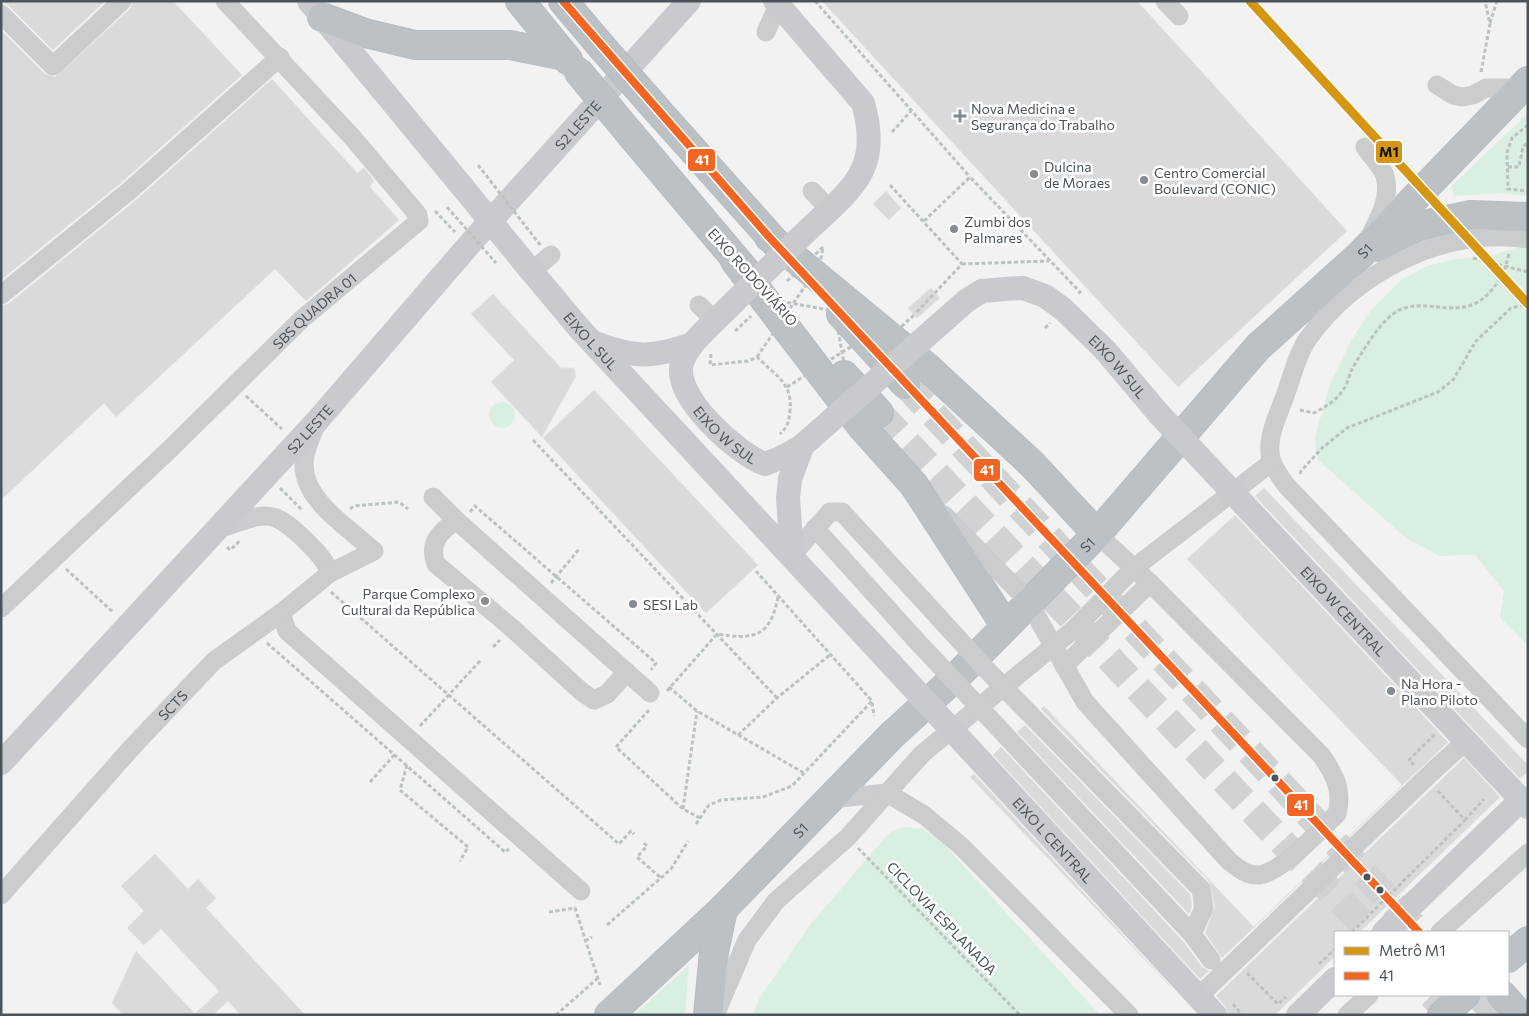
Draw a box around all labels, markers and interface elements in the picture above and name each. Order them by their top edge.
street label: S2 LESTE [551,97,604,153]
place label: Nova Medicina e Segurança do Trabalho [971,100,1115,133]
marker: Nova Medicina e Segurança do Trabalho [953,109,967,123]
line badge: M1 [1375,140,1403,164]
text: M1 [1379,143,1399,160]
line badge: 41 [687,148,716,172]
text: 41 [695,151,709,168]
place label: Dulcina de Moraes [1044,158,1110,191]
place label: Centro Comercial Boulevard (CONIC) [1154,164,1276,197]
marker: Dulcina de Moraes [1028,168,1040,180]
marker: Centro Comercial Boulevard (CONIC) [1138,174,1150,186]
place label: Zumbi dos Palmares [964,213,1031,246]
marker: Zumbi dos Palmares [948,223,960,235]
street label: EIXO RODOVIÁRIO [705,225,801,329]
street label: S1 [1353,239,1376,261]
street label: SBS QUADRA 01 [269,269,359,352]
street label: EIXO L SUL [561,308,622,373]
street label: EIXO W SUL [1086,331,1150,401]
street label: S2 LESTE [283,401,336,457]
street label: EIXO W SUL [690,402,760,467]
line badge: 41 [973,458,1001,482]
text: 41 [980,461,994,478]
street label: S1 [1076,533,1098,555]
street label: EIXO W CENTRAL [1298,562,1390,659]
place label: Parque Complexo Cultural da República [341,585,475,618]
marker: Parque Complexo Cultural da República [479,595,491,607]
place label: SESI Lab [643,596,698,613]
marker: SESI Lab [627,598,639,610]
place label: Na Hora - Plano Piloto [1401,675,1478,708]
marker: Na Hora - Plano Piloto [1385,685,1397,697]
street label: SCTS [154,686,191,723]
unlabelled marker [1270,773,1280,783]
street label: EIXO L CENTRAL [1010,793,1097,886]
line badge: 41 [1286,793,1315,817]
text: 41 [1294,796,1308,813]
street label: S1 [789,819,811,841]
street label: CICLOVIA ESPLANADA [884,858,1001,978]
unlabelled marker [1362,872,1372,882]
unlabelled marker [1375,885,1385,895]
legend [1334,931,1509,996]
text: Metrô M1 [1379,941,1446,959]
text: 41 [1379,966,1394,984]

